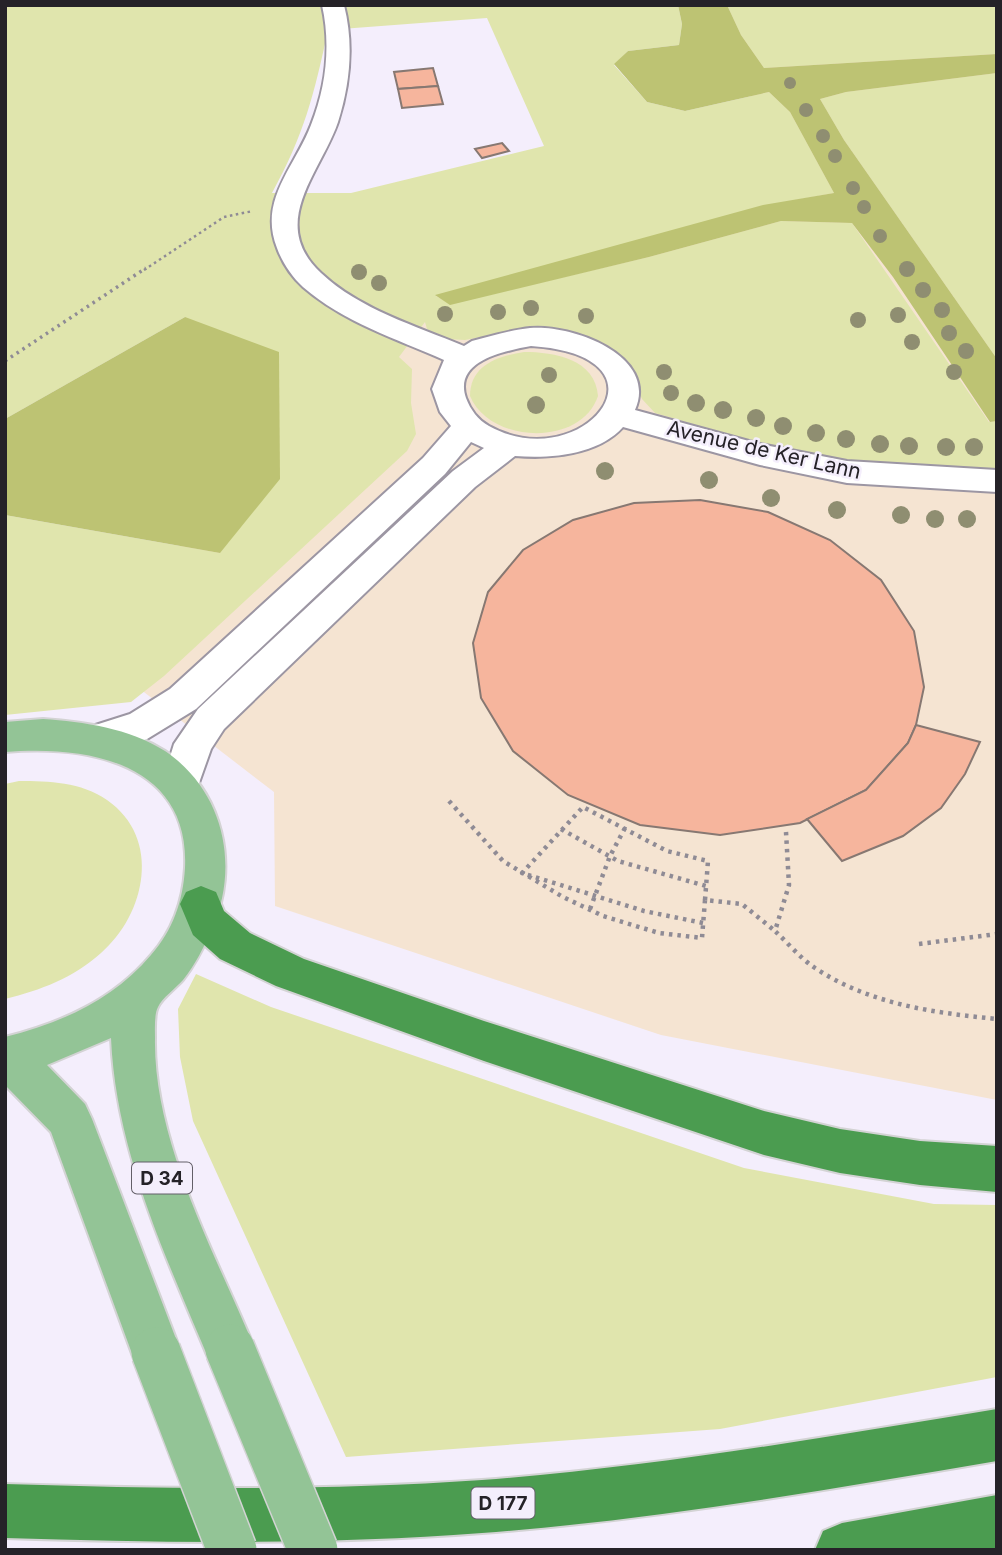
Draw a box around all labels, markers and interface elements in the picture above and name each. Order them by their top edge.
street label: Avenue de Ker Lann [665,415,864,484]
road number: D 34 [132,1162,192,1194]
road number: D 177 [472,1488,534,1518]

